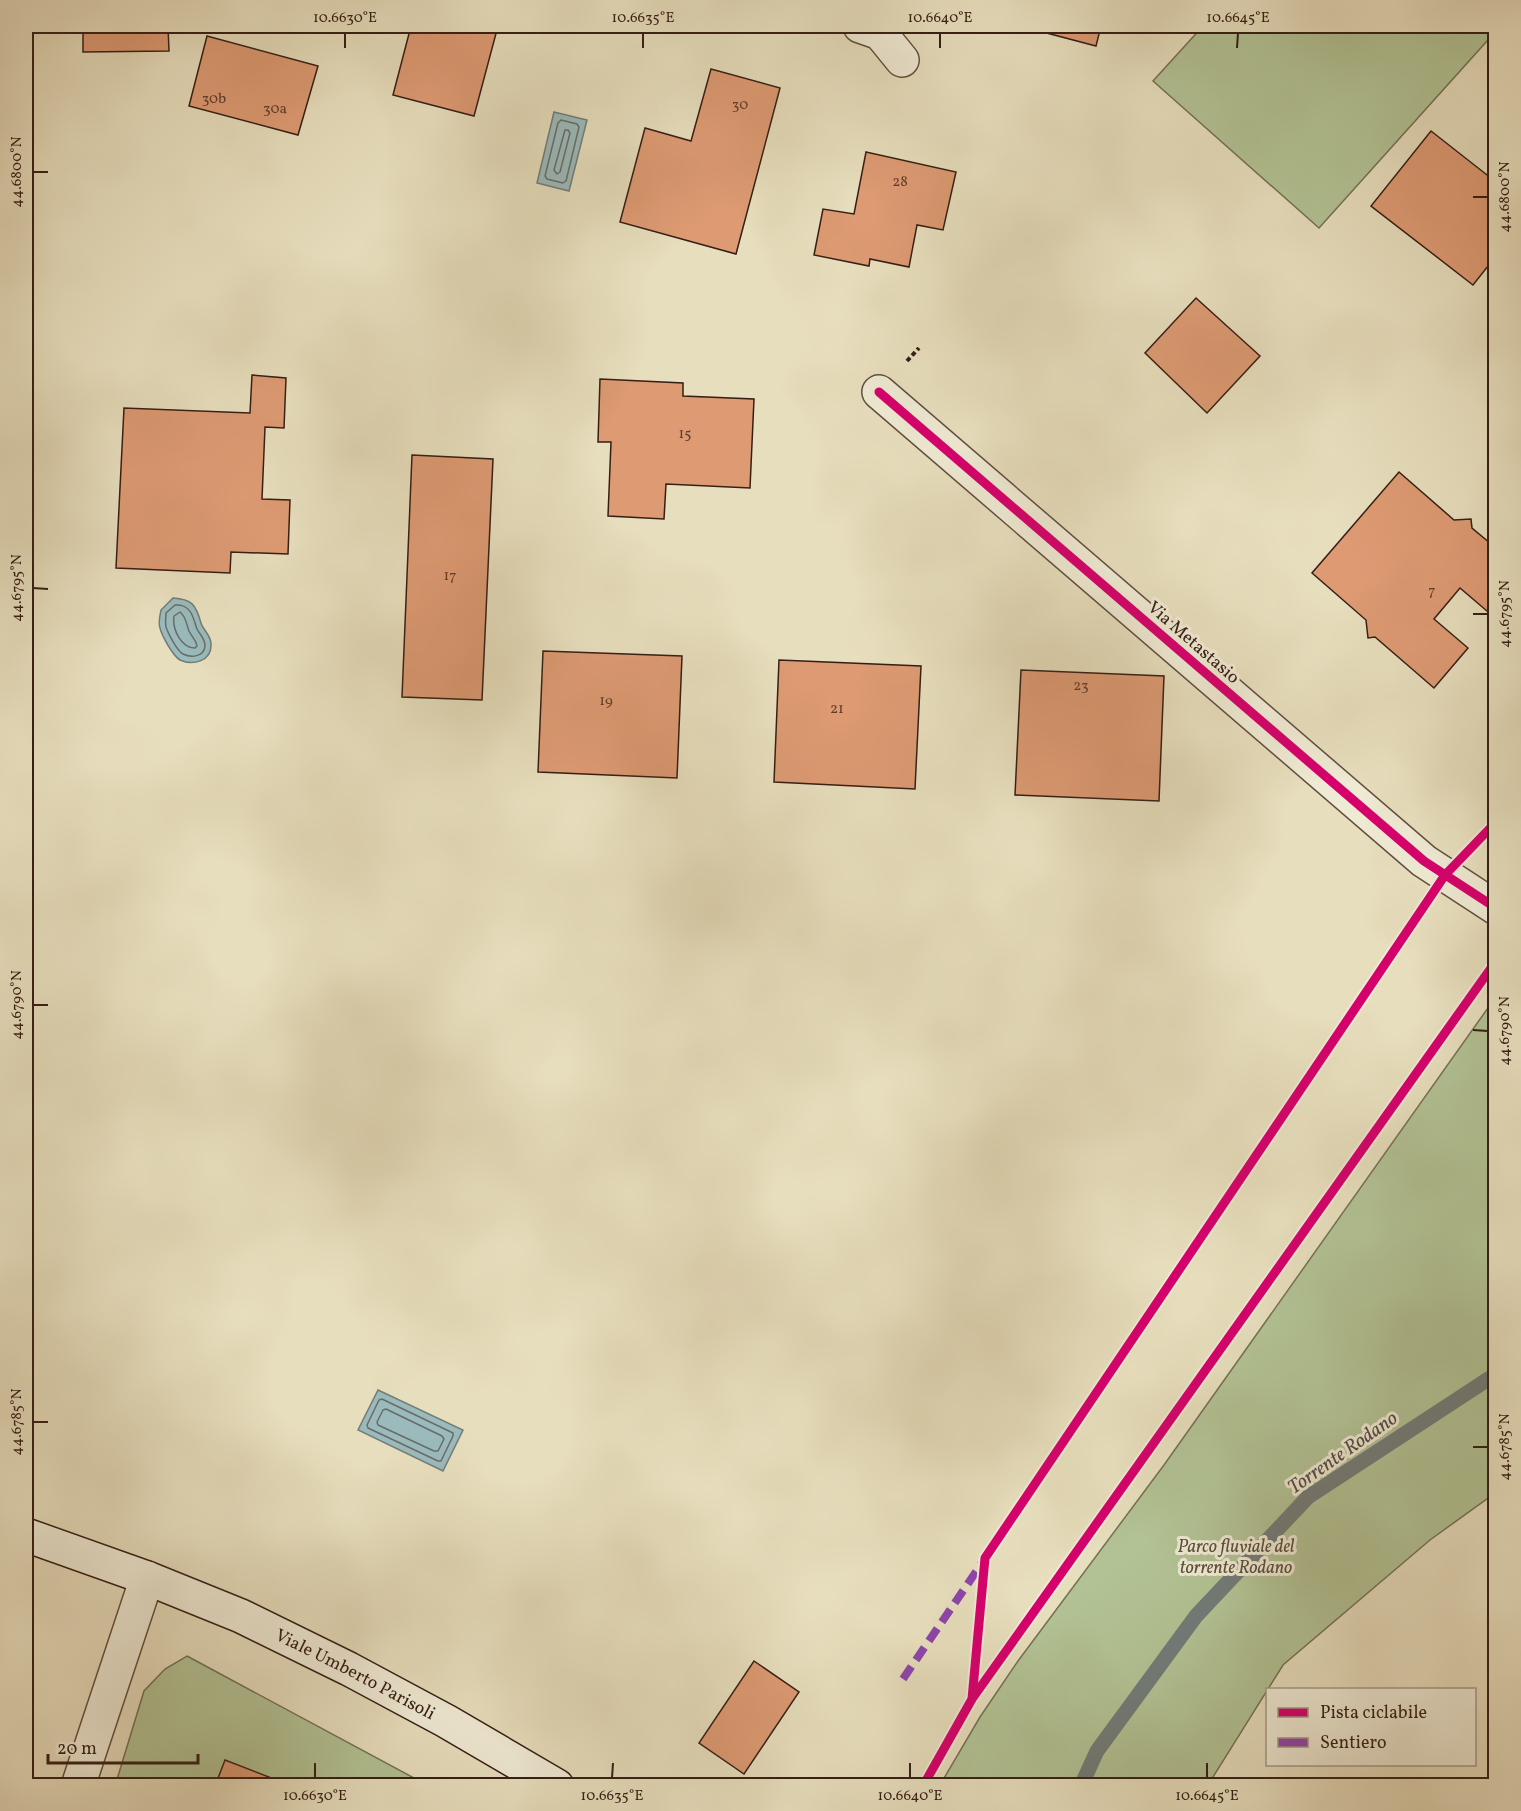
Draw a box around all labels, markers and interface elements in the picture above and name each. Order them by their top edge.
text: 10.6630°E [313,8,377,29]
text: 10.6635°E [612,8,674,29]
text: 10.6640°E [907,8,973,29]
text: 10.6645°E [1206,8,1270,29]
house number: 30b [202,89,226,110]
house number: 30 [732,95,748,116]
house number: 30a [263,99,287,120]
text: 44.6800°N [7,136,28,208]
text: 44.6800°N [1495,161,1516,233]
house number: 28 [892,172,908,193]
house number: 15 [678,424,692,445]
text: 44.6795°N [7,554,28,622]
house number: 17 [443,566,457,587]
text: 44.6795°N [1495,580,1516,648]
house number: 7 [1428,581,1436,602]
street label: Via Metastasio [1141,596,1245,690]
house number: 23 [1073,676,1089,697]
house number: 19 [599,691,613,712]
house number: 21 [830,699,844,720]
text: 44.6790°N [7,970,28,1040]
text: 44.6790°N [1495,996,1516,1066]
text: 44.6785°N [7,1388,28,1456]
water label: Torrente Rodano [1282,1405,1404,1502]
text: 44.6785°N [1495,1413,1516,1481]
park label: Parco fluviale del torrente Rodano [1177,1535,1295,1581]
street label: Viale Umberto Parisoli [270,1624,439,1727]
legend [1266,1688,1476,1766]
text: Pista ciclabile [1320,1701,1427,1726]
scale bar [48,1727,198,1765]
text: Sentiero [1320,1731,1387,1756]
text: 20 m [57,1737,97,1762]
text: 10.6630°E [283,1786,347,1807]
text: 10.6635°E [581,1786,643,1807]
text: 10.6640°E [877,1786,943,1807]
text: 10.6645°E [1175,1786,1239,1807]

